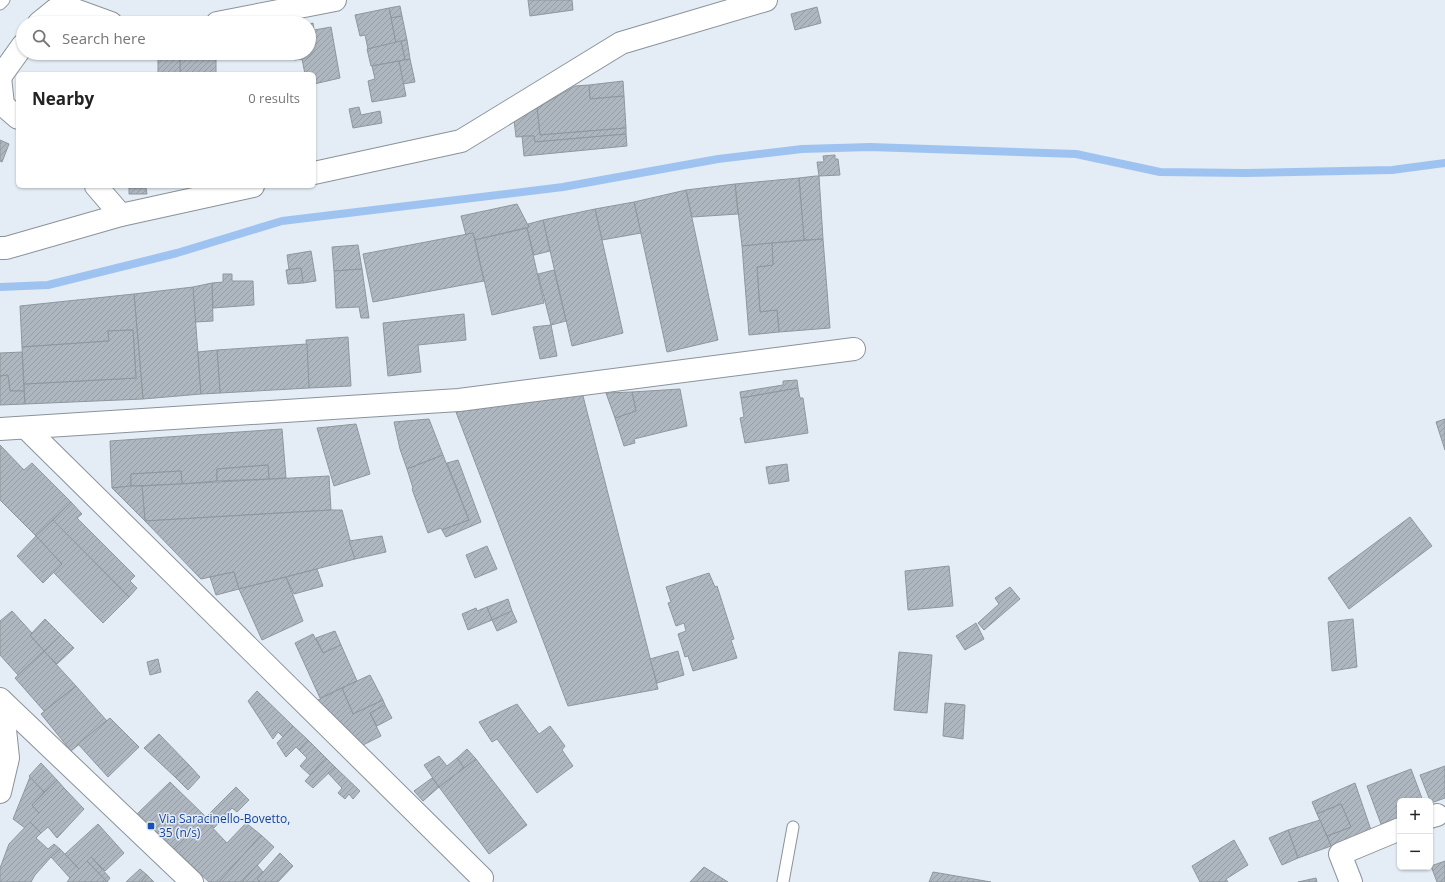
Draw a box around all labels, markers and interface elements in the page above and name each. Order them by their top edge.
search box [16,16,316,60]
icon: search [30,27,52,49]
text: Search here [62,28,146,48]
text: Nearby [32,87,94,110]
text: 0 results [248,89,300,107]
map controls [1397,798,1433,870]
button: + [1397,798,1433,834]
place label: Via Saracinello-Bovetto, 35 (n/s) [159,810,290,841]
marker: Via Saracinello-Bovetto, 35 (n/s) [146,821,156,831]
button: − [1397,834,1433,870]

